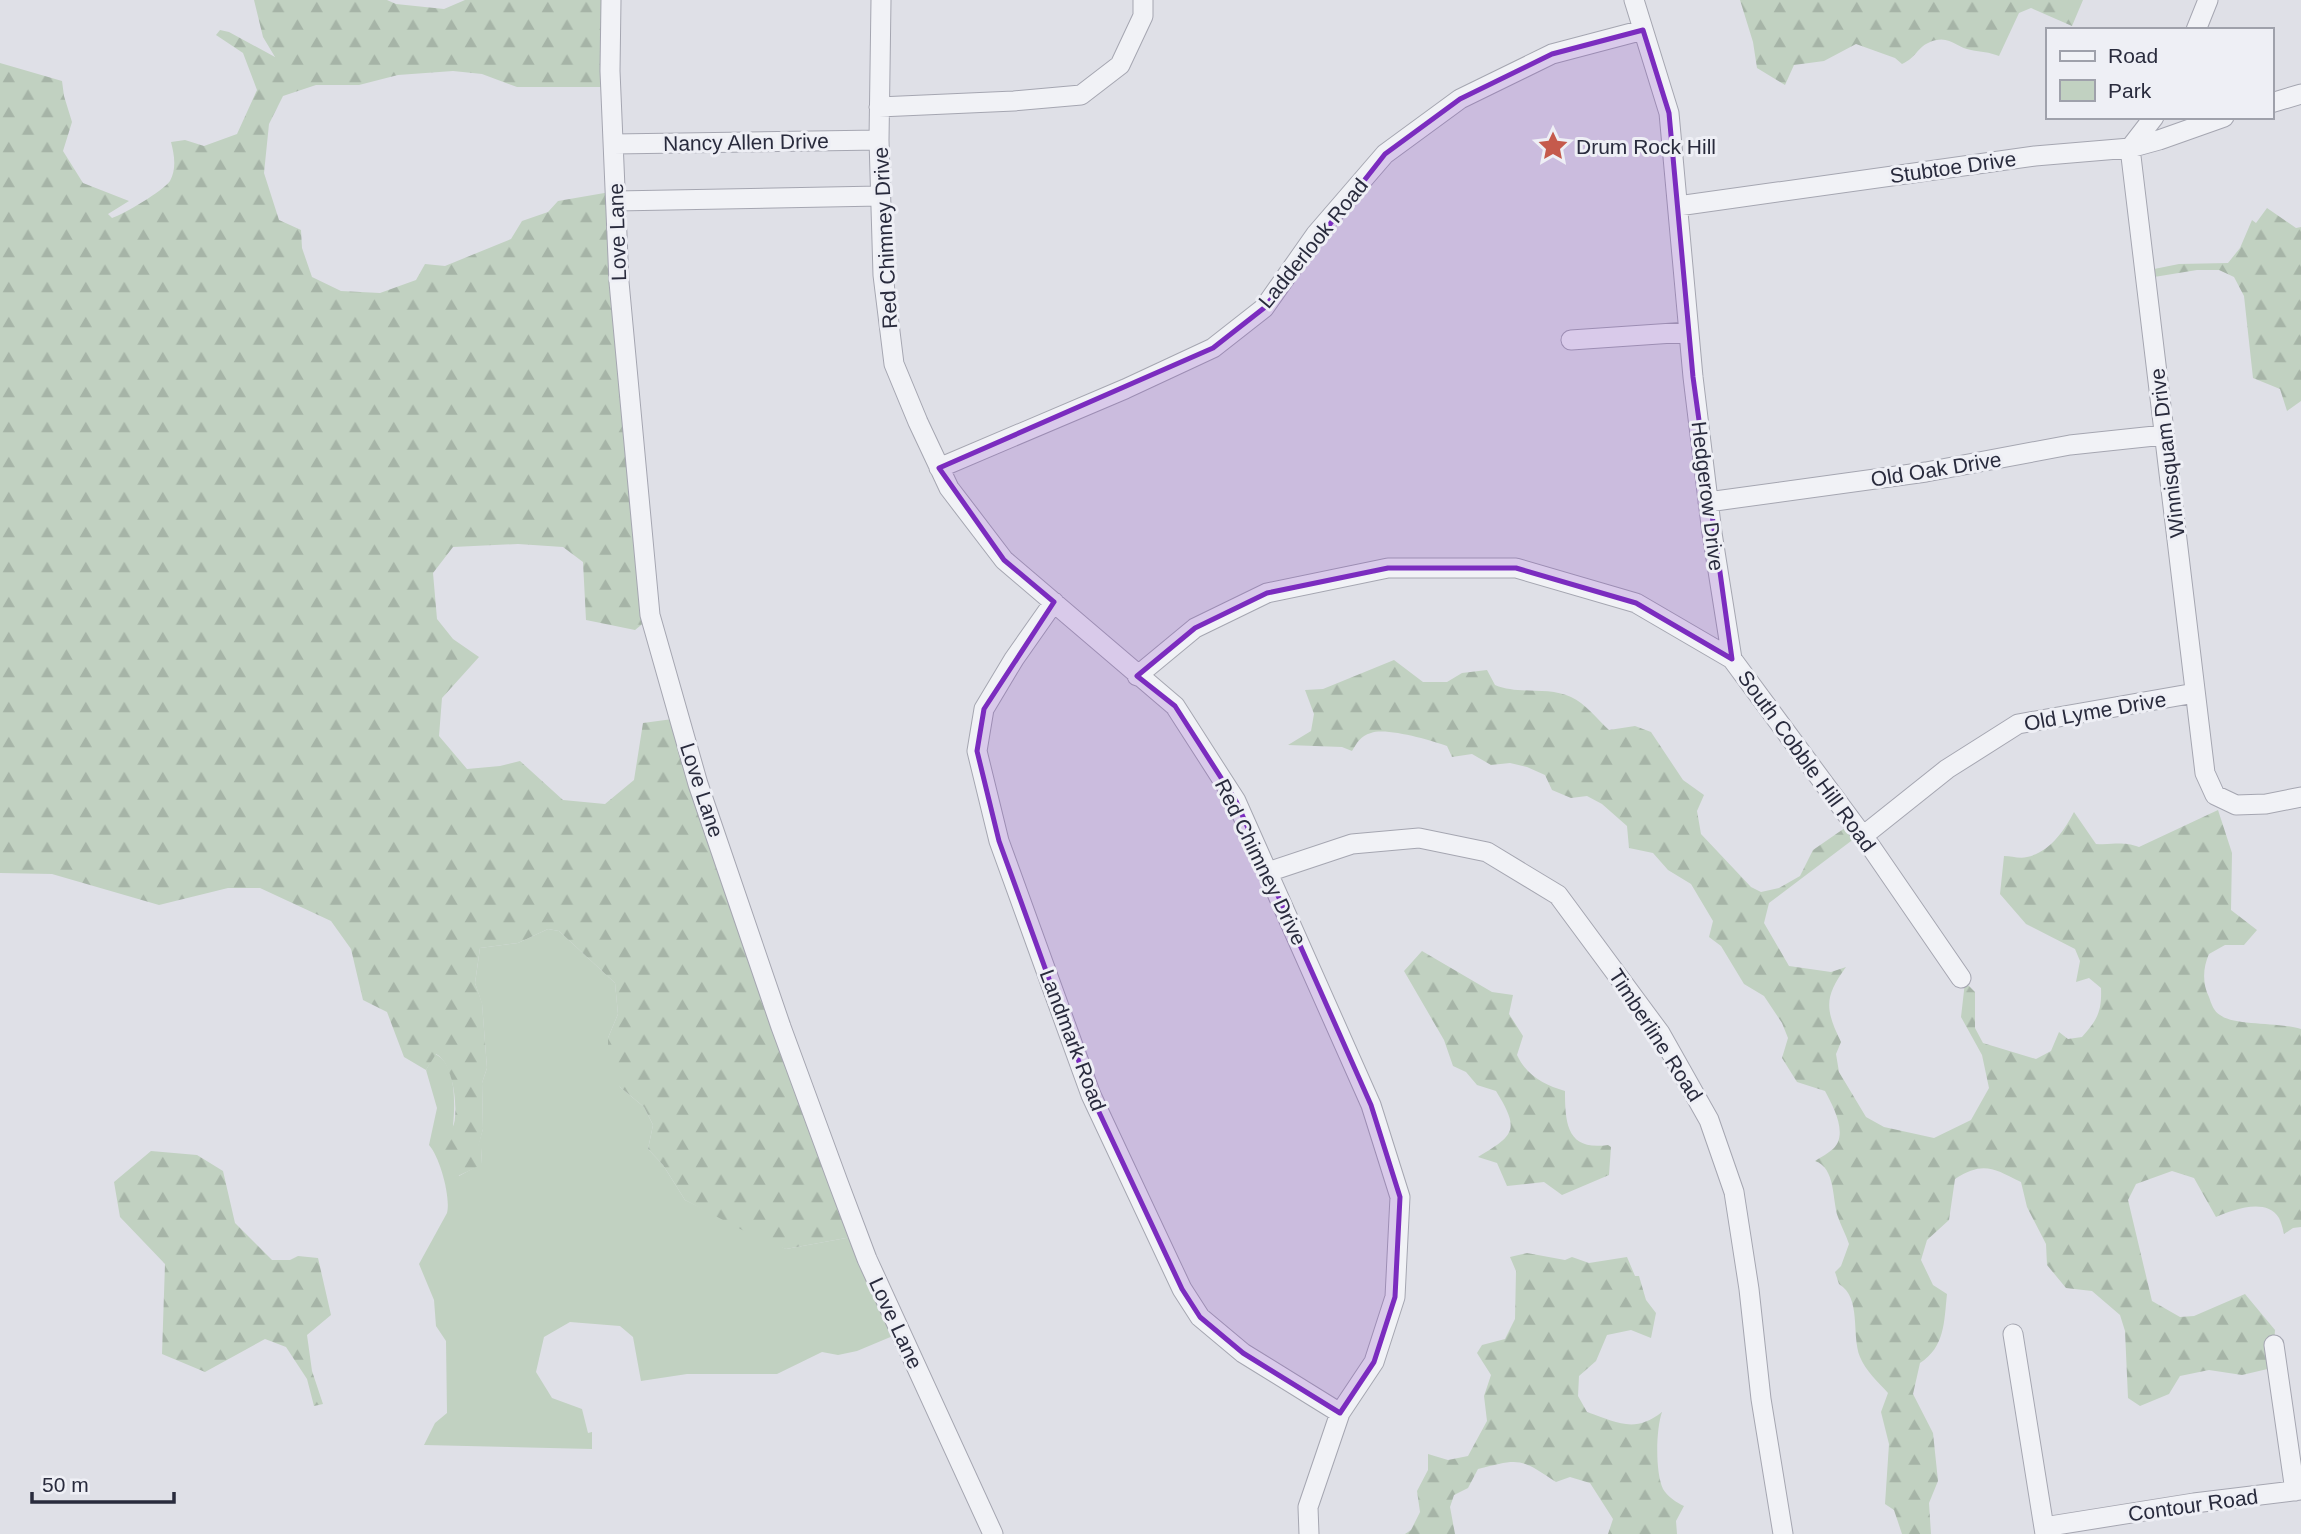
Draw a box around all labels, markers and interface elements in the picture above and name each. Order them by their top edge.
legend [2046,28,2273,119]
text: Road [2108,44,2158,67]
text: Park [2108,79,2152,102]
street label: Nancy Allen Drive [663,129,829,155]
place icon: Drum Rock Hill [1536,129,1570,163]
place label: Drum Rock Hill [1576,135,1716,158]
street label: Red Chimney Drive [869,146,901,330]
street label: Stubtoe Drive [1888,147,2018,187]
street label: Ladderlook Road [1254,174,1372,312]
street label: Love Lane [604,183,630,281]
street label: Winnisquam Drive [2145,367,2189,539]
street label: Hedgerow Drive [1687,420,1729,572]
street label: Old Oak Drive [1869,447,2003,491]
street label: South Cobble Hill Road [1734,666,1880,856]
street label: Old Lyme Drive [2022,687,2168,735]
street label: Love Lane [676,740,728,840]
street label: Red Chimney Drive [1211,775,1311,949]
street label: Timberline Road [1605,964,1707,1106]
street label: Landmark Road [1035,966,1111,1114]
street label: Love Lane [865,1274,927,1372]
scale bar [32,1460,173,1504]
text: 50 m [42,1473,89,1496]
street label: Contour Road [2127,1485,2259,1525]

